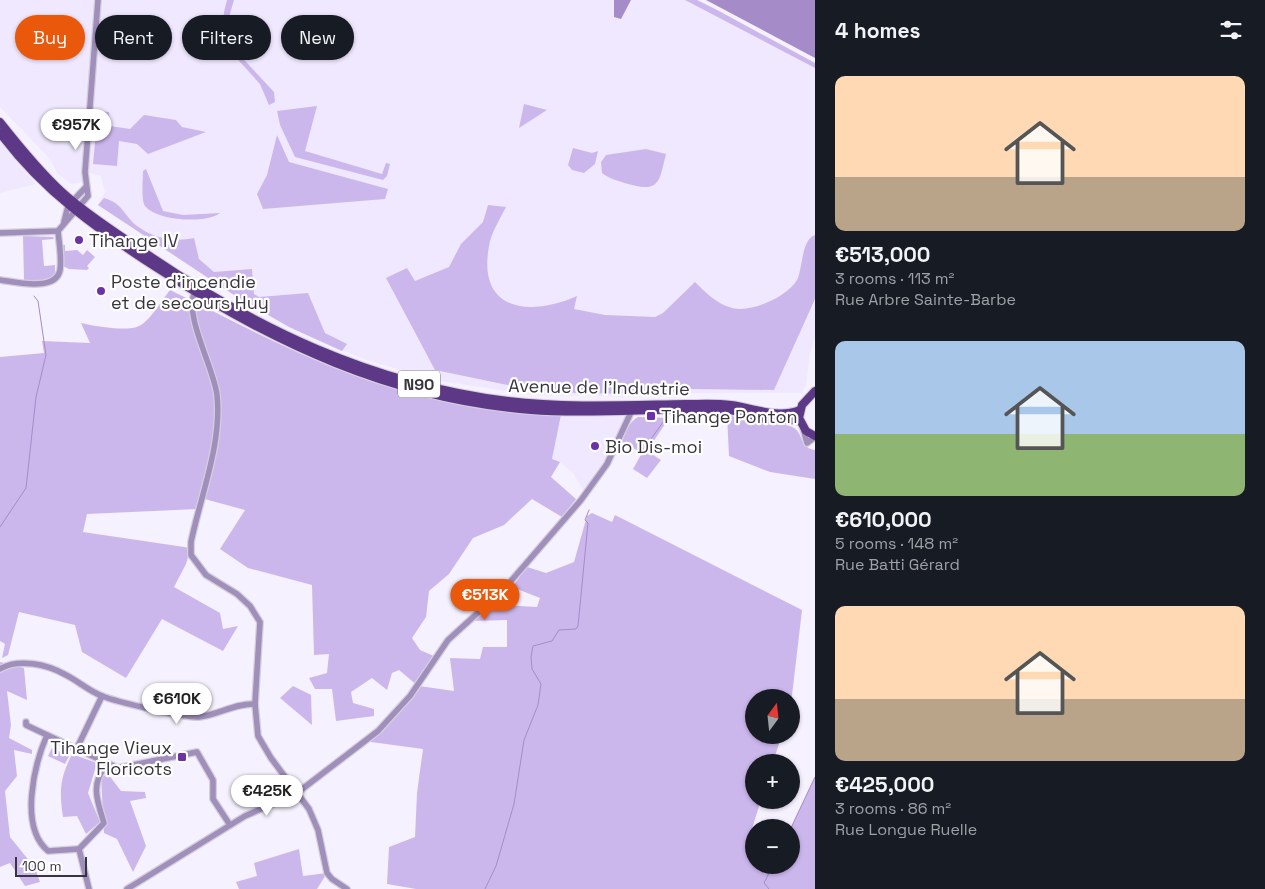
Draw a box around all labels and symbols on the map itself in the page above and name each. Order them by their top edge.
pin: €957K [41,108,111,151]
place label: Tihange IV [89,229,179,252]
marker: Tihange IV [73,234,85,246]
place label: Poste d'incendie et de secours Huy [111,270,269,314]
marker: Poste d'incendie et de secours Huy [95,285,107,297]
road number: N90 [398,370,440,398]
street label: Avenue de l'Industrie [508,374,690,400]
place label: Tihange Ponton [661,405,798,428]
marker: Tihange Ponton [645,410,657,422]
place label: Bio Dis-moi [605,435,702,458]
marker: Bio Dis-moi [589,440,601,452]
pin: €513K [450,578,520,621]
pin: €610K [142,682,212,725]
north arrow [745,689,800,744]
place label: Tihange Vieux Floricots [50,736,172,780]
marker: Tihange Vieux Floricots [176,751,188,763]
pin: €425K [232,774,302,817]
scale bar [15,854,88,877]

